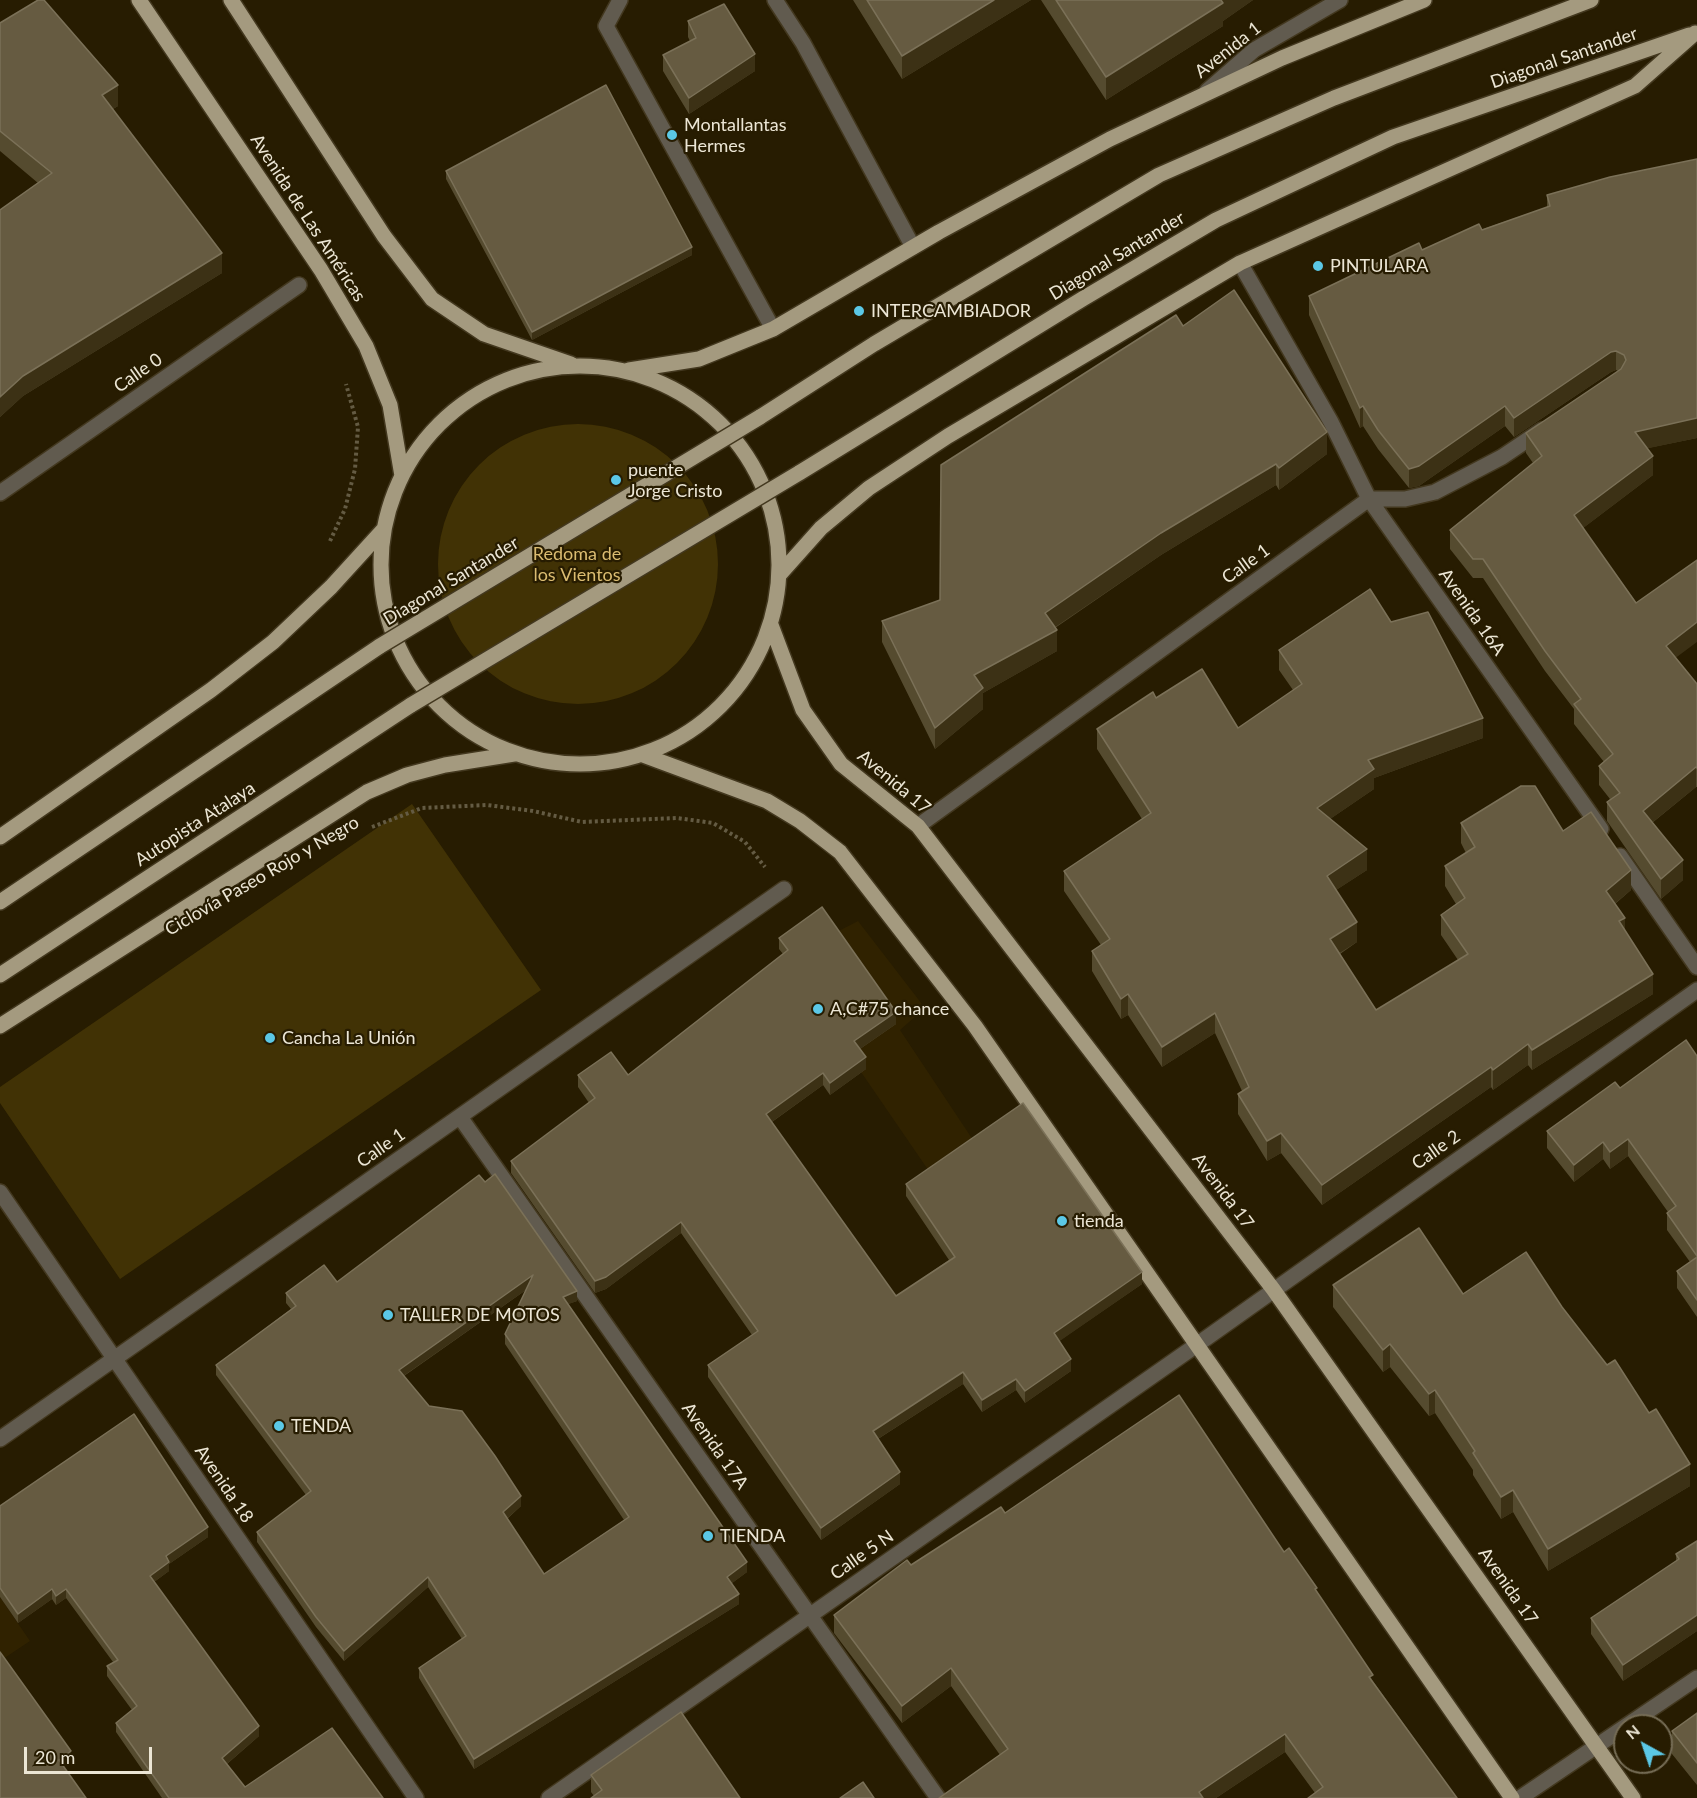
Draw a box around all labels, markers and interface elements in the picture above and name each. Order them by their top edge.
street label: Avenida 1 [1190,17,1266,83]
street label: Diagonal Santander [1488,23,1640,93]
place label: Montallantas Hermes [684,114,787,156]
marker: Montallantas Hermes [665,128,679,142]
street label: Avenida de Las Américas [246,130,370,306]
street label: Diagonal Santander [1045,207,1189,305]
place label: PINTULARA [1330,255,1428,277]
marker: PINTULARA [1311,259,1325,273]
place label: INTERCAMBIADOR [871,300,1031,322]
marker: INTERCAMBIADOR [852,304,866,318]
street label: Calle 0 [110,349,166,397]
place label: puente Jorge Cristo [628,459,722,502]
marker: puente Jorge Cristo [609,473,623,487]
street label: Diagonal Santander [379,532,523,630]
street label: Calle 1 [1218,539,1274,589]
park label: Redoma de los Vientos [533,543,621,586]
street label: Avenida 16A [1434,564,1510,660]
street label: Avenida 17 [853,745,935,819]
street label: Autopista Atalaya [131,777,259,871]
street label: Ciclovía Paseo Rojo y Negro [161,812,363,940]
place label: A,C#75 chance [830,998,949,1020]
marker: A,C#75 chance [811,1002,825,1016]
place label: Cancha La Unión [282,1027,416,1049]
marker: Cancha La Unión [263,1031,277,1045]
street label: Calle 1 [353,1124,409,1172]
street label: Calle 2 [1408,1126,1464,1174]
street label: Avenida 17 [1188,1149,1258,1233]
place label: tienda [1074,1210,1124,1232]
marker: tienda [1055,1214,1069,1228]
place label: TALLER DE MOTOS [400,1304,560,1326]
marker: TALLER DE MOTOS [381,1308,395,1322]
street label: Avenida 17A [677,1398,753,1494]
place label: TENDA [291,1415,351,1437]
marker: TENDA [272,1419,286,1433]
street label: Avenida 18 [190,1441,258,1527]
place label: TIENDA [720,1525,785,1547]
street label: Calle 5 N [826,1525,898,1585]
marker: TIENDA [701,1529,715,1543]
street label: Avenida 17 [1474,1543,1542,1629]
north arrow [1613,1714,1673,1774]
text: N [1622,1720,1643,1743]
scale bar [27,1735,154,1773]
text: 20 m [35,1746,75,1768]

